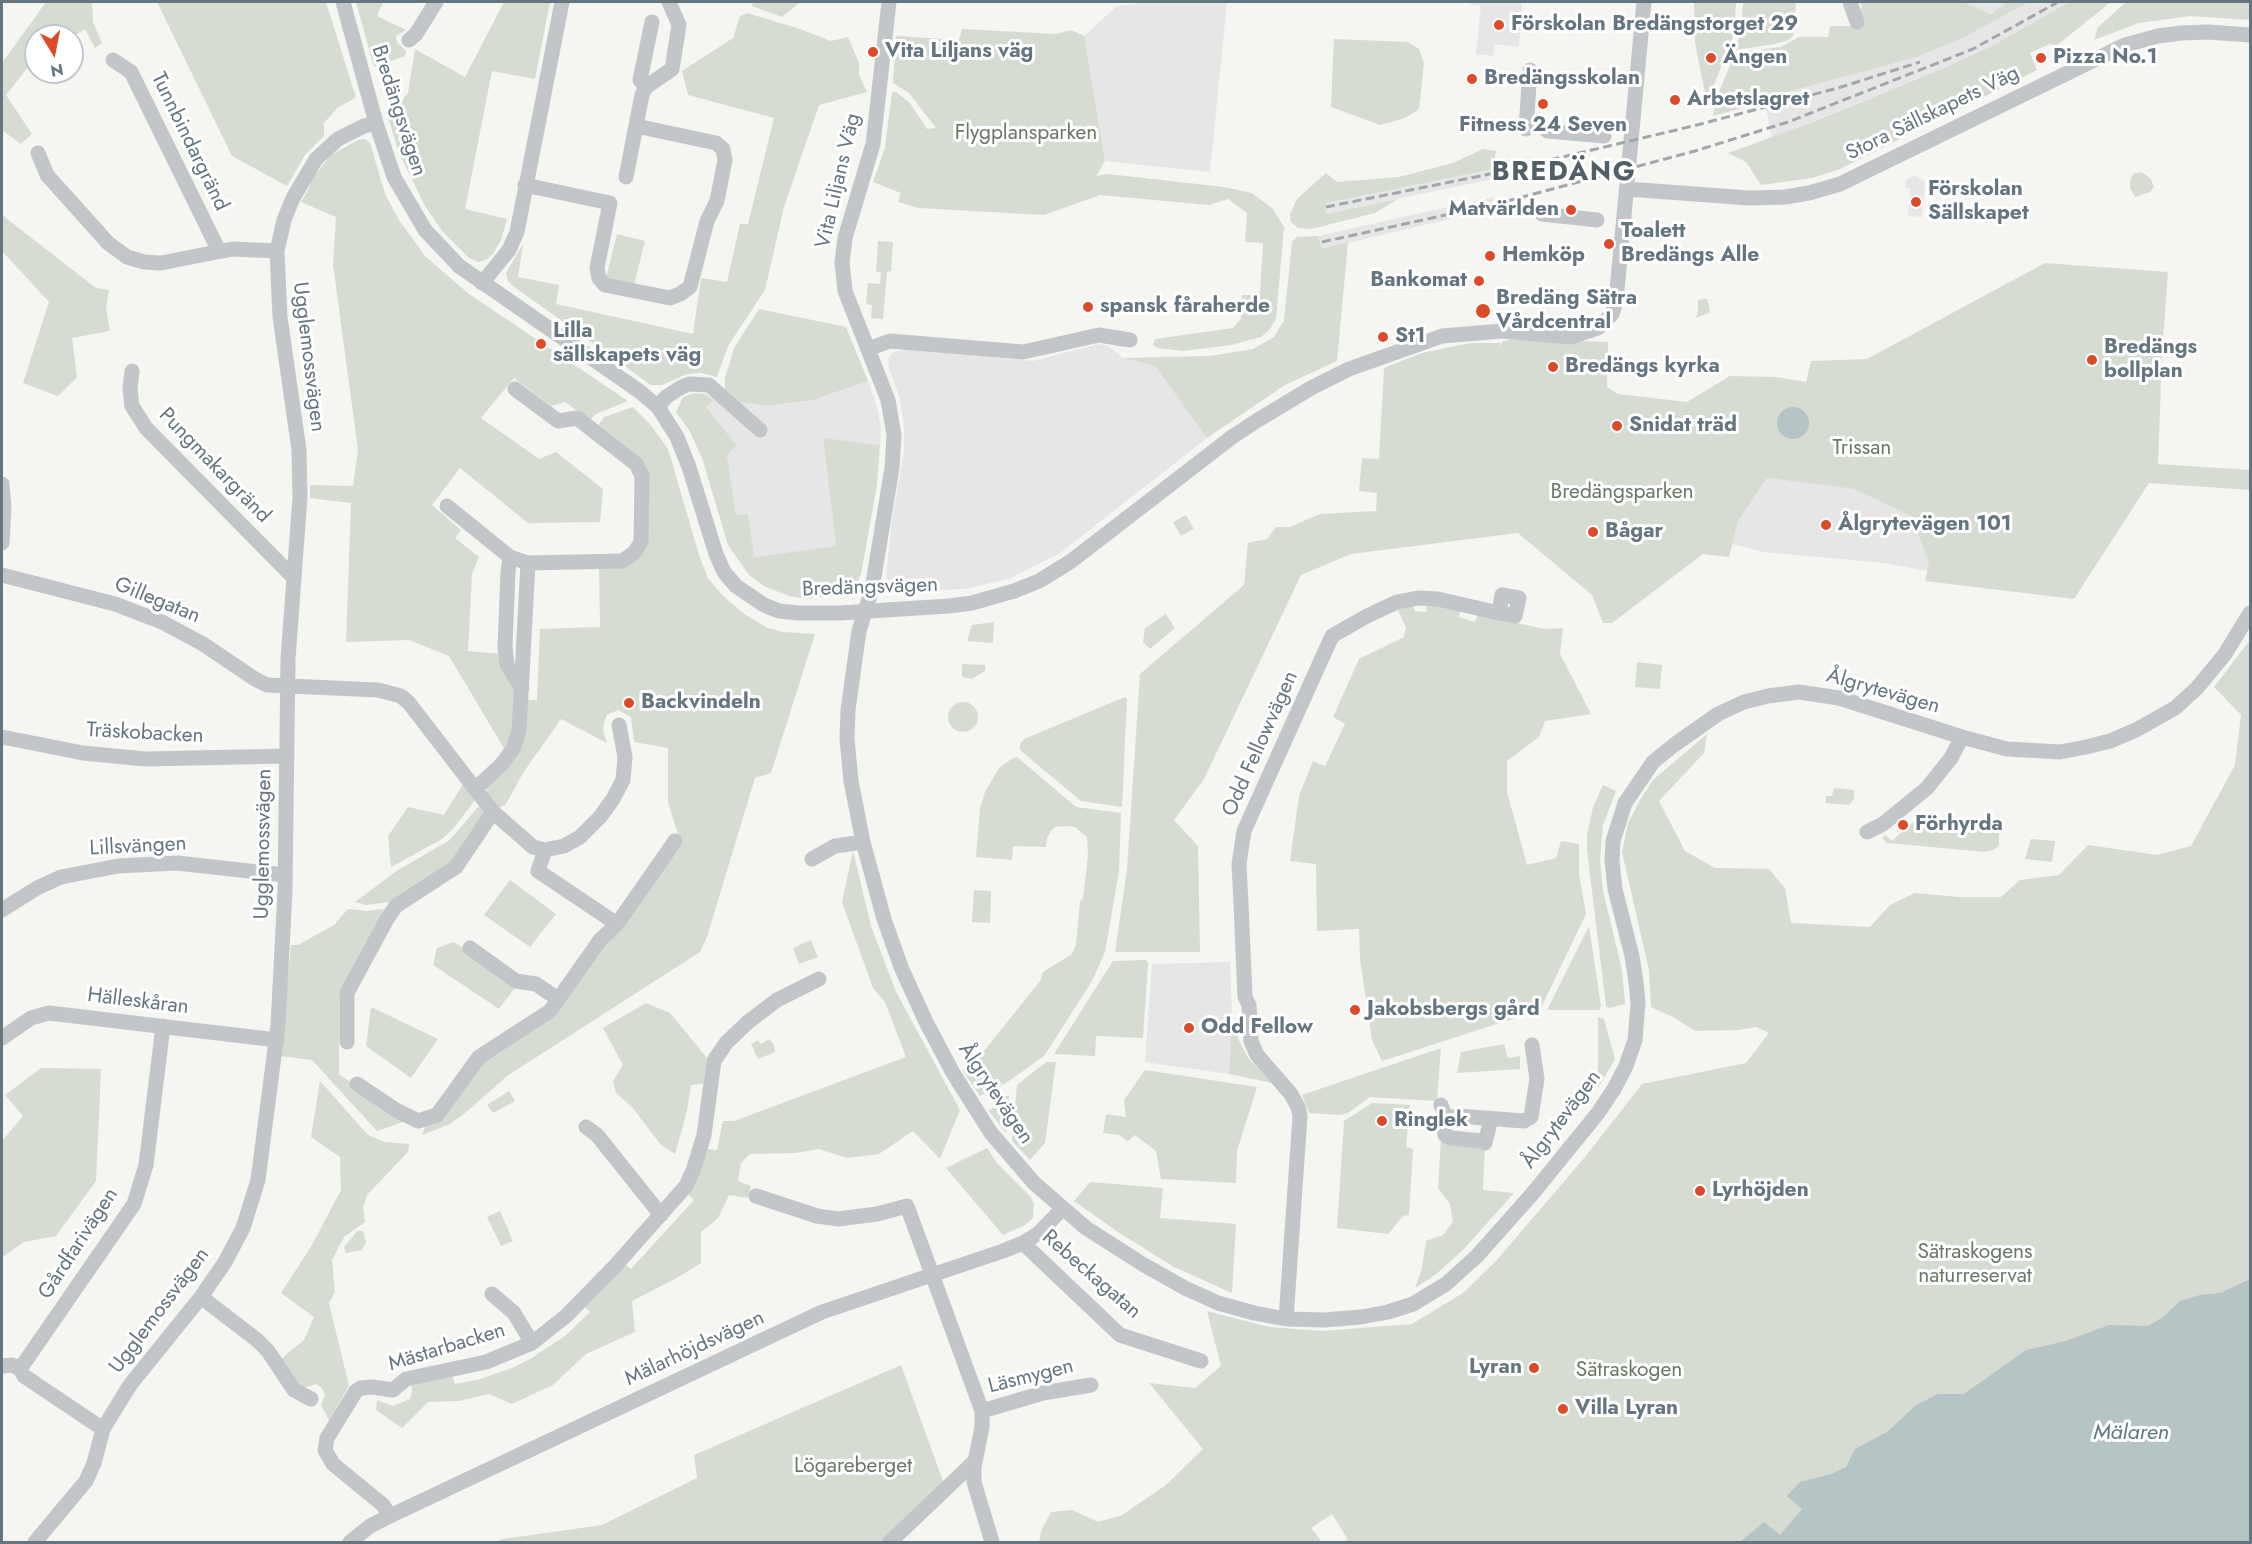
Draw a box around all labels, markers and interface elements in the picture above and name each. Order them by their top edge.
place label: Förskolan Bredängstorget 29 [1511,12,1798,38]
marker: Förskolan Bredängstorget 29 [1492,18,1506,32]
north arrow [24,24,84,84]
place label: Vita Liljans väg [885,39,1033,65]
street label: Bredängsvägen [365,42,431,180]
marker: Vita Liljans väg [866,45,880,59]
place label: Ängen [1723,45,1787,71]
place label: Pizza No.1 [2053,45,2158,71]
marker: Ängen [1704,51,1718,65]
marker: Pizza No.1 [2034,51,2048,65]
text: N [49,58,65,83]
street label: Stora Sällskapets Väg [1842,61,2024,167]
place label: Bredängsskolan [1484,66,1640,92]
street label: Tunnbindargränd [145,69,233,215]
marker: Bredängsskolan [1465,72,1479,86]
place label: Arbetslagret [1687,87,1809,113]
marker: Arbetslagret [1668,93,1682,107]
marker: Fitness 24 Seven [1536,97,1550,111]
street label: Vita Liljans Väg [811,111,867,251]
place label: Fitness 24 Seven [1459,113,1627,139]
park label: Flygplansparken [955,121,1097,147]
district label: BREDÄNG [1492,157,1636,189]
place label: Förskolan Sällskapet [1928,177,2029,227]
marker: Förskolan Sällskapet [1909,195,1923,209]
place label: Matvärlden [1448,197,1559,223]
marker: Matvärlden [1564,203,1578,217]
place label: Toalett Bredängs Alle [1621,219,1759,269]
marker: Toalett Bredängs Alle [1602,237,1616,251]
place label: Hemköp [1502,243,1585,269]
marker: Hemköp [1483,249,1497,263]
place label: Bankomat [1370,268,1467,294]
marker: Bankomat [1472,274,1486,288]
street label: Ugglemossvägen [286,281,330,433]
place label: Bredäng Sätra Vårdcentral [1496,286,1637,336]
place label: spansk fåraherde [1100,294,1270,320]
marker: spansk fåraherde [1081,300,1095,314]
marker: Bredäng Sätra Vårdcentral [1474,302,1492,320]
place label: Lilla sällskapets väg [553,319,701,369]
place label: St1 [1395,324,1425,350]
marker: St1 [1376,330,1390,344]
place label: Bredängs bollplan [2104,335,2197,385]
marker: Lilla sällskapets väg [534,337,548,351]
marker: Bredängs bollplan [2085,353,2099,367]
place label: Bredängs kyrka [1565,354,1720,380]
marker: Bredängs kyrka [1546,360,1560,374]
street label: Pungmakargränd [153,403,275,529]
place label: Snidat träd [1629,413,1737,439]
marker: Snidat träd [1610,419,1624,433]
park label: Trissan [1833,436,1891,462]
park label: Bredängsparken [1550,480,1694,506]
place label: Ålgrytevägen 101 [1838,512,2012,538]
marker: Ålgrytevägen 101 [1819,518,1833,532]
place label: Bågar [1605,519,1663,545]
marker: Bågar [1586,525,1600,539]
street label: Gillegatan [110,572,204,630]
street label: Bredängsvägen [802,573,938,603]
street label: Ålgrytevägen [1824,664,1942,720]
street label: Odd Fellowvägen [1218,667,1304,821]
place label: Backvindeln [641,690,761,716]
marker: Backvindeln [622,696,636,710]
street label: Träskobacken [86,718,204,750]
street label: Ugglemossvägen [250,768,278,920]
place label: Förhyrda [1915,812,2003,838]
marker: Förhyrda [1896,818,1910,832]
street label: Lillsvängen [89,832,187,862]
street label: Hälleskåran [86,983,190,1021]
place label: Jakobsbergs gård [1367,997,1540,1023]
marker: Jakobsbergs gård [1348,1003,1362,1017]
place label: Odd Fellow [1201,1015,1313,1041]
marker: Odd Fellow [1182,1021,1196,1035]
street label: Ålgrytevägen [952,1039,1038,1149]
street label: Ålgrytevägen [1517,1066,1607,1174]
place label: Ringlek [1394,1108,1468,1134]
marker: Ringlek [1375,1114,1389,1128]
place label: Lyrhöjden [1712,1178,1809,1204]
street label: Gårdfarivägen [34,1184,124,1304]
marker: Lyrhöjden [1693,1184,1707,1198]
street label: Rebeckagatan [1036,1225,1146,1325]
park label: Sätraskogens naturreservat [1917,1240,2033,1290]
street label: Ugglemossvägen [105,1243,215,1379]
street label: Mälarhöjdsvägen [621,1306,769,1392]
street label: Mästarbacken [386,1318,508,1378]
street label: Läsmygen [986,1354,1076,1400]
place label: Lyran [1469,1355,1522,1381]
park label: Sätraskogen [1576,1358,1682,1384]
marker: Lyran [1527,1361,1541,1375]
place label: Villa Lyran [1575,1396,1678,1422]
marker: Villa Lyran [1556,1402,1570,1416]
water label: Mälaren [2093,1421,2169,1447]
park label: Lögareberget [794,1454,912,1480]

